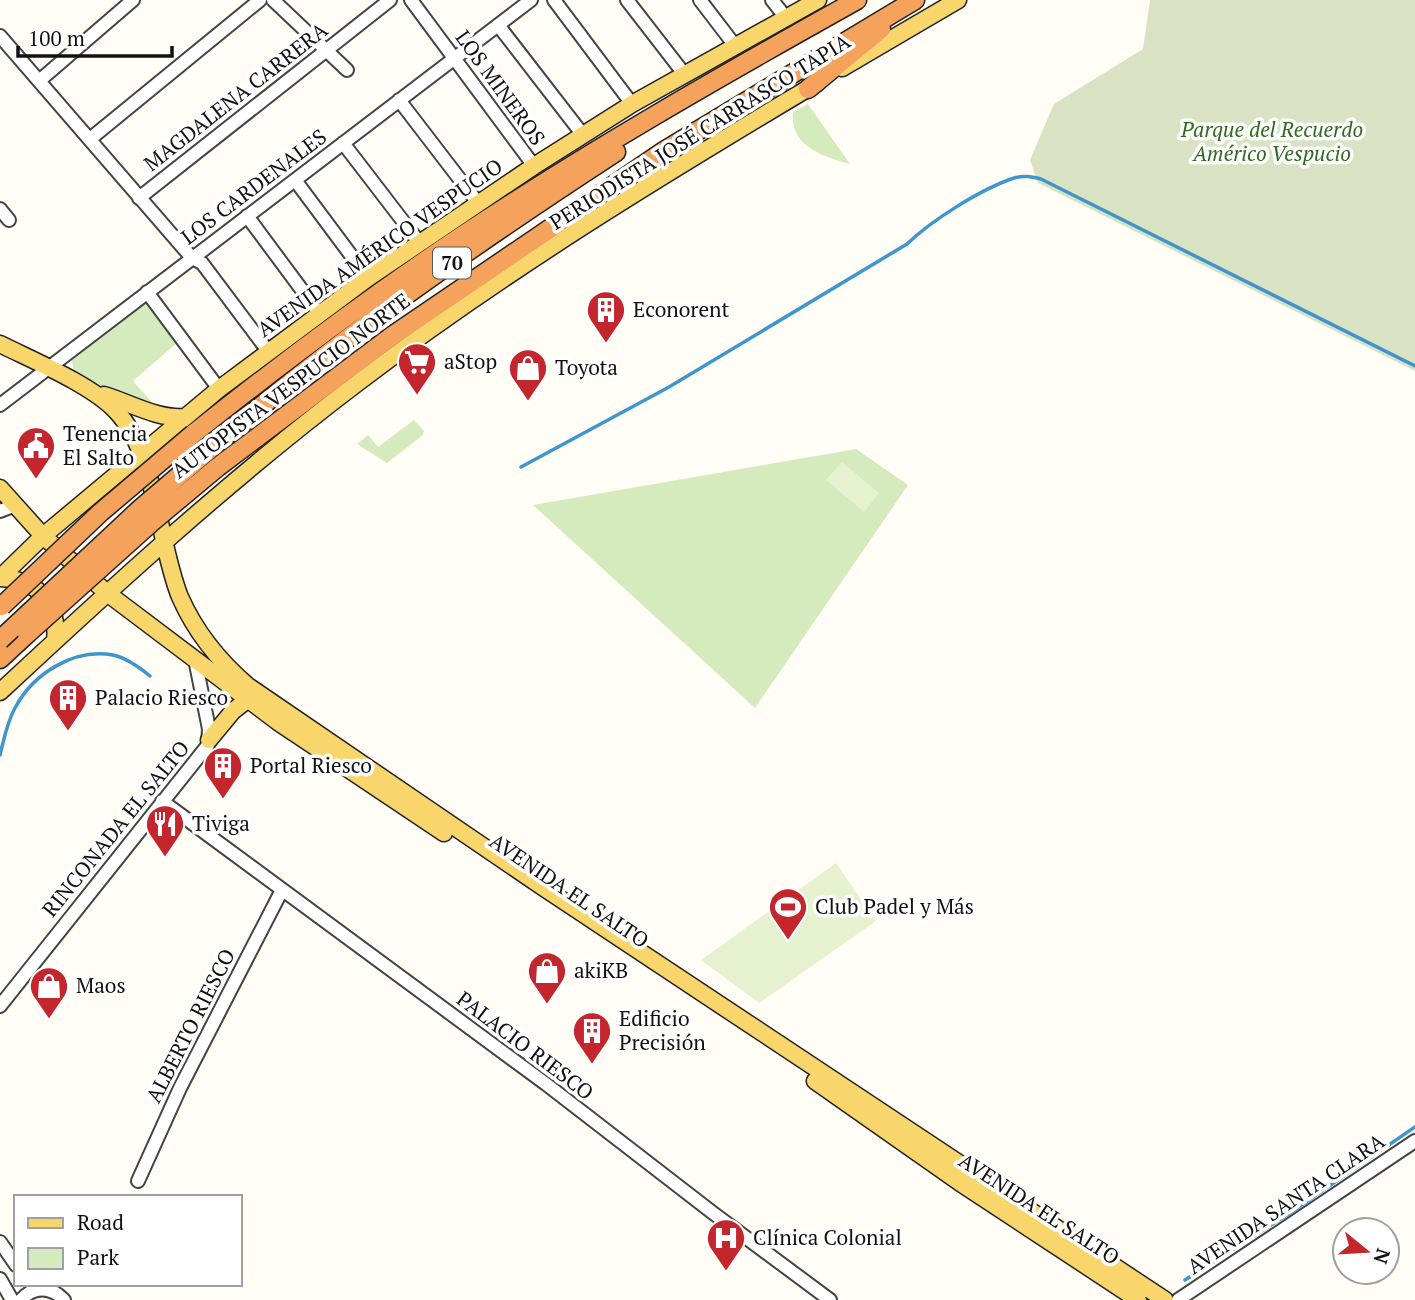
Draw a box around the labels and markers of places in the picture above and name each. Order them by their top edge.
building icon: Econorent [585,289,627,344]
place label: Econorent [633,295,729,323]
supermarket icon: aStop [396,341,438,396]
place label: aStop [444,347,497,375]
shop icon: Toyota [507,347,549,402]
place label: Toyota [555,353,618,381]
place label: Tenencia El Salto [63,419,148,471]
public building icon: Tenencia El Salto [15,425,57,480]
building icon: Palacio Riesco [47,677,89,732]
place label: Palacio Riesco [95,683,228,711]
building icon: Portal Riesco [202,745,244,800]
place label: Portal Riesco [250,751,372,779]
restaurant icon: Tiviga [144,803,186,858]
place label: Tiviga [192,809,250,837]
sports icon: Club Padel y Más [767,886,809,941]
place label: Club Padel y Más [815,892,974,920]
shop icon: akiKB [526,950,568,1005]
place label: akiKB [574,956,628,984]
shop icon: Maos [28,965,70,1020]
place label: Maos [76,971,126,999]
place label: Edificio Precisión [619,1004,706,1056]
building icon: Edificio Precisión [571,1010,613,1065]
hospital icon: Clínica Colonial [705,1217,747,1272]
place label: Clínica Colonial [753,1223,902,1251]

